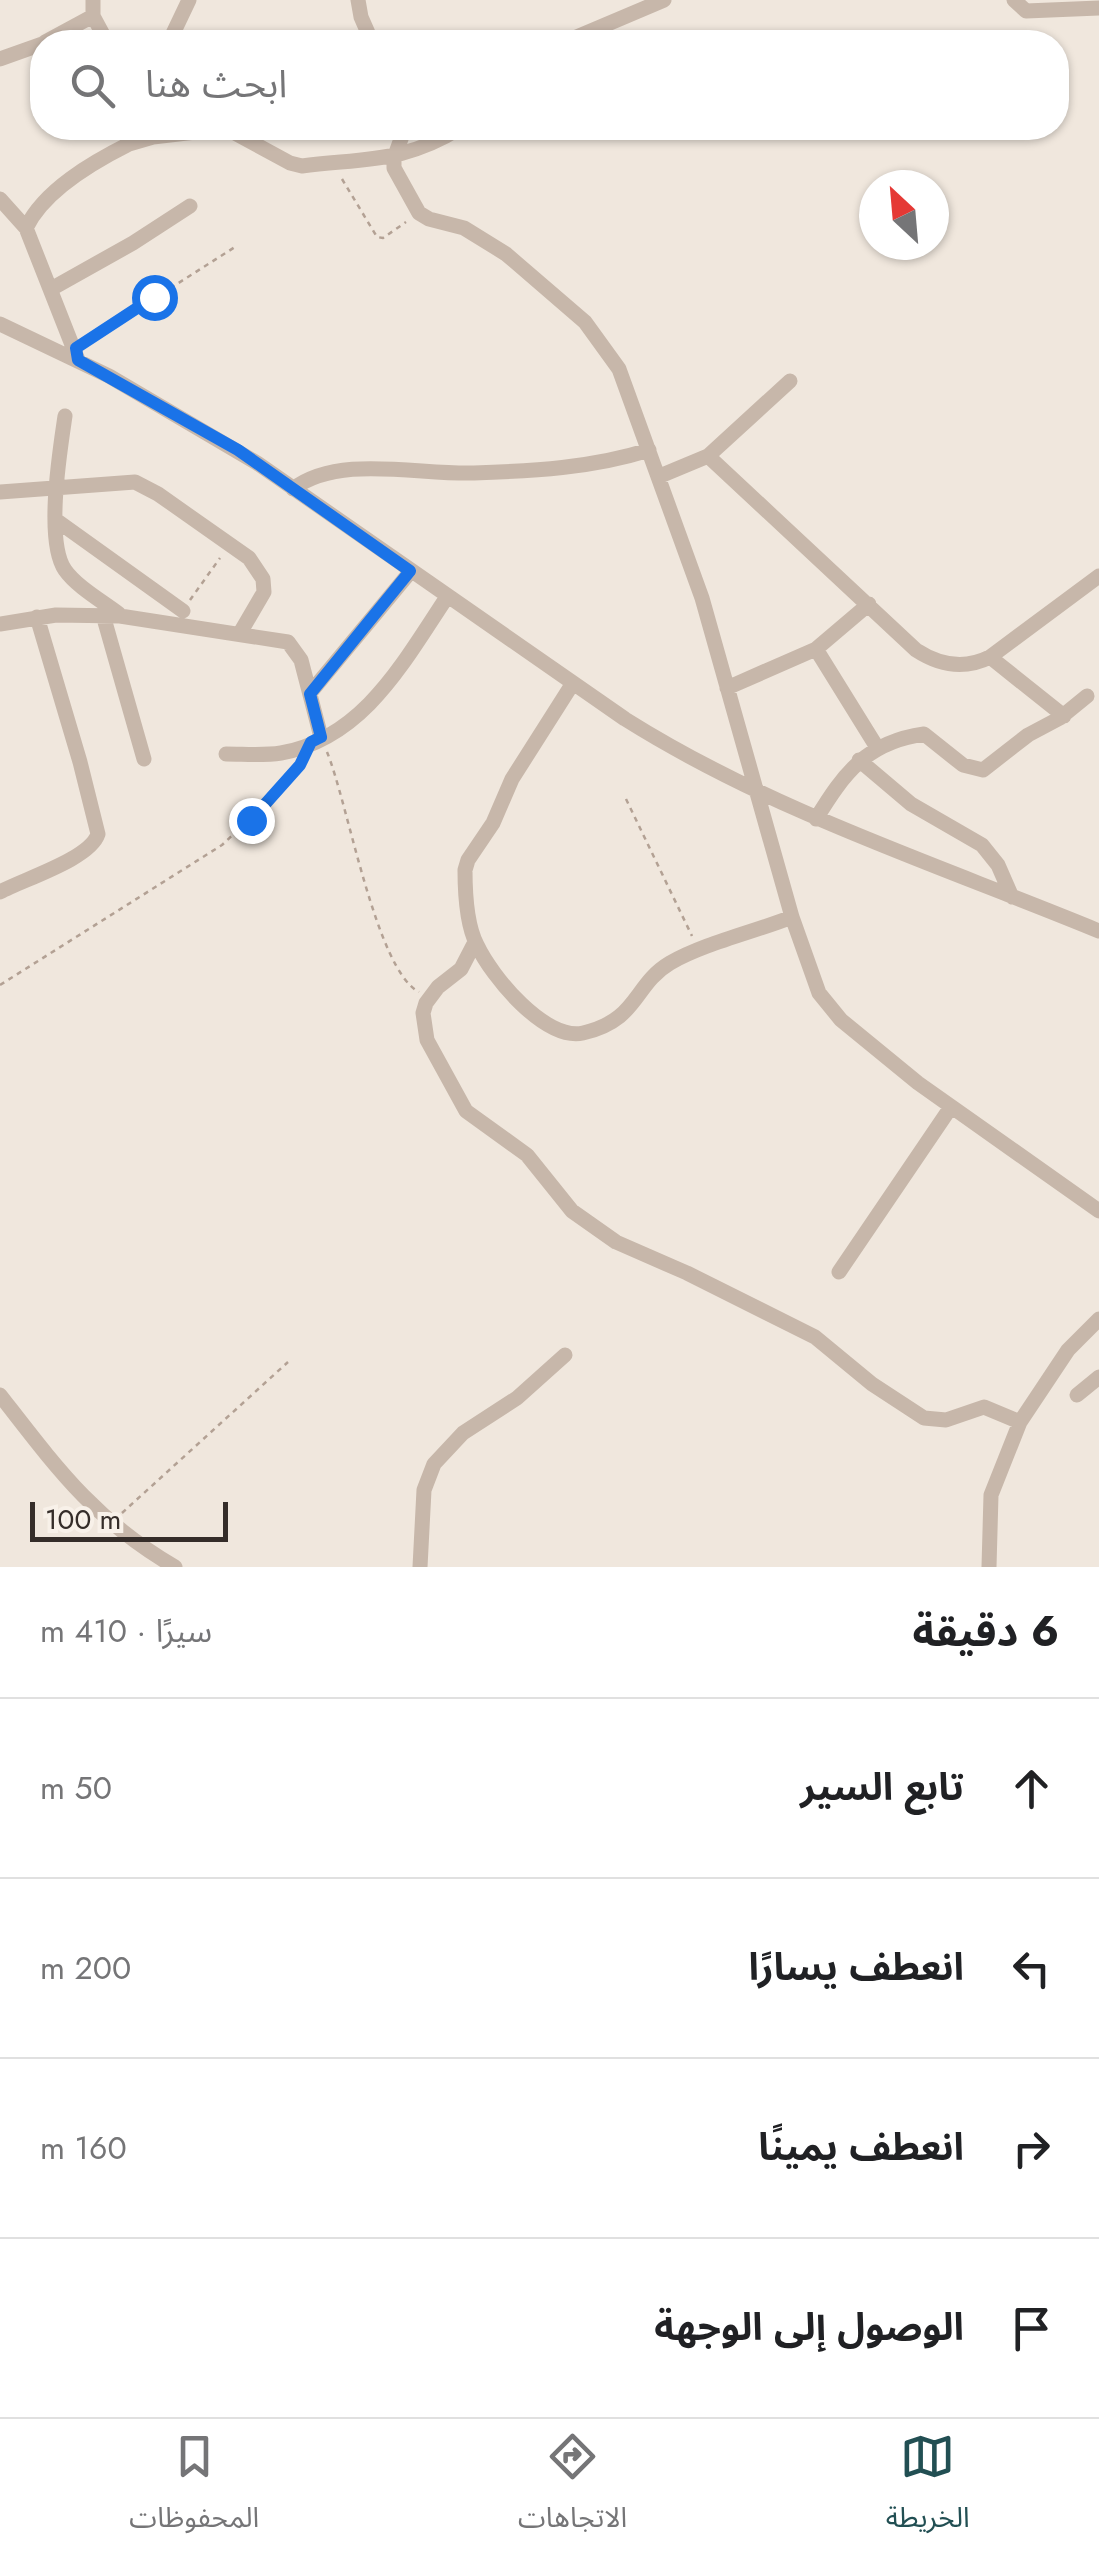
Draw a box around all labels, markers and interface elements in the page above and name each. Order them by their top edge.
search box [30,30,1069,140]
text: ابحث هنا [145,56,287,111]
icon: search [65,58,120,113]
north arrow [859,170,949,260]
route start [132,275,178,321]
route end [229,798,275,844]
scale bar [30,1497,228,1542]
text: 100 m [45,1499,121,1540]
text: 6 دقيقة [913,1601,1059,1662]
text: سيرًا · 410 m [40,1608,212,1654]
text: تابع السير [800,1759,964,1814]
icon: ahead [1004,1761,1059,1816]
text: 50 m [40,1765,112,1811]
text: انعطف يسارًا [748,1939,964,1994]
icon: left [1004,1941,1059,1996]
text: 200 m [40,1945,131,1991]
text: انعطف يمينًا [758,2119,964,2174]
icon: right [1004,2121,1059,2176]
text: 160 m [40,2125,127,2171]
text: الوصول إلى الوجهة [654,2299,964,2354]
icon: arrive [1004,2301,1059,2356]
tab: المحفوظات [129,2429,259,2548]
tab: الاتجاهات [518,2429,627,2548]
tab: الخريطة [886,2429,970,2548]

